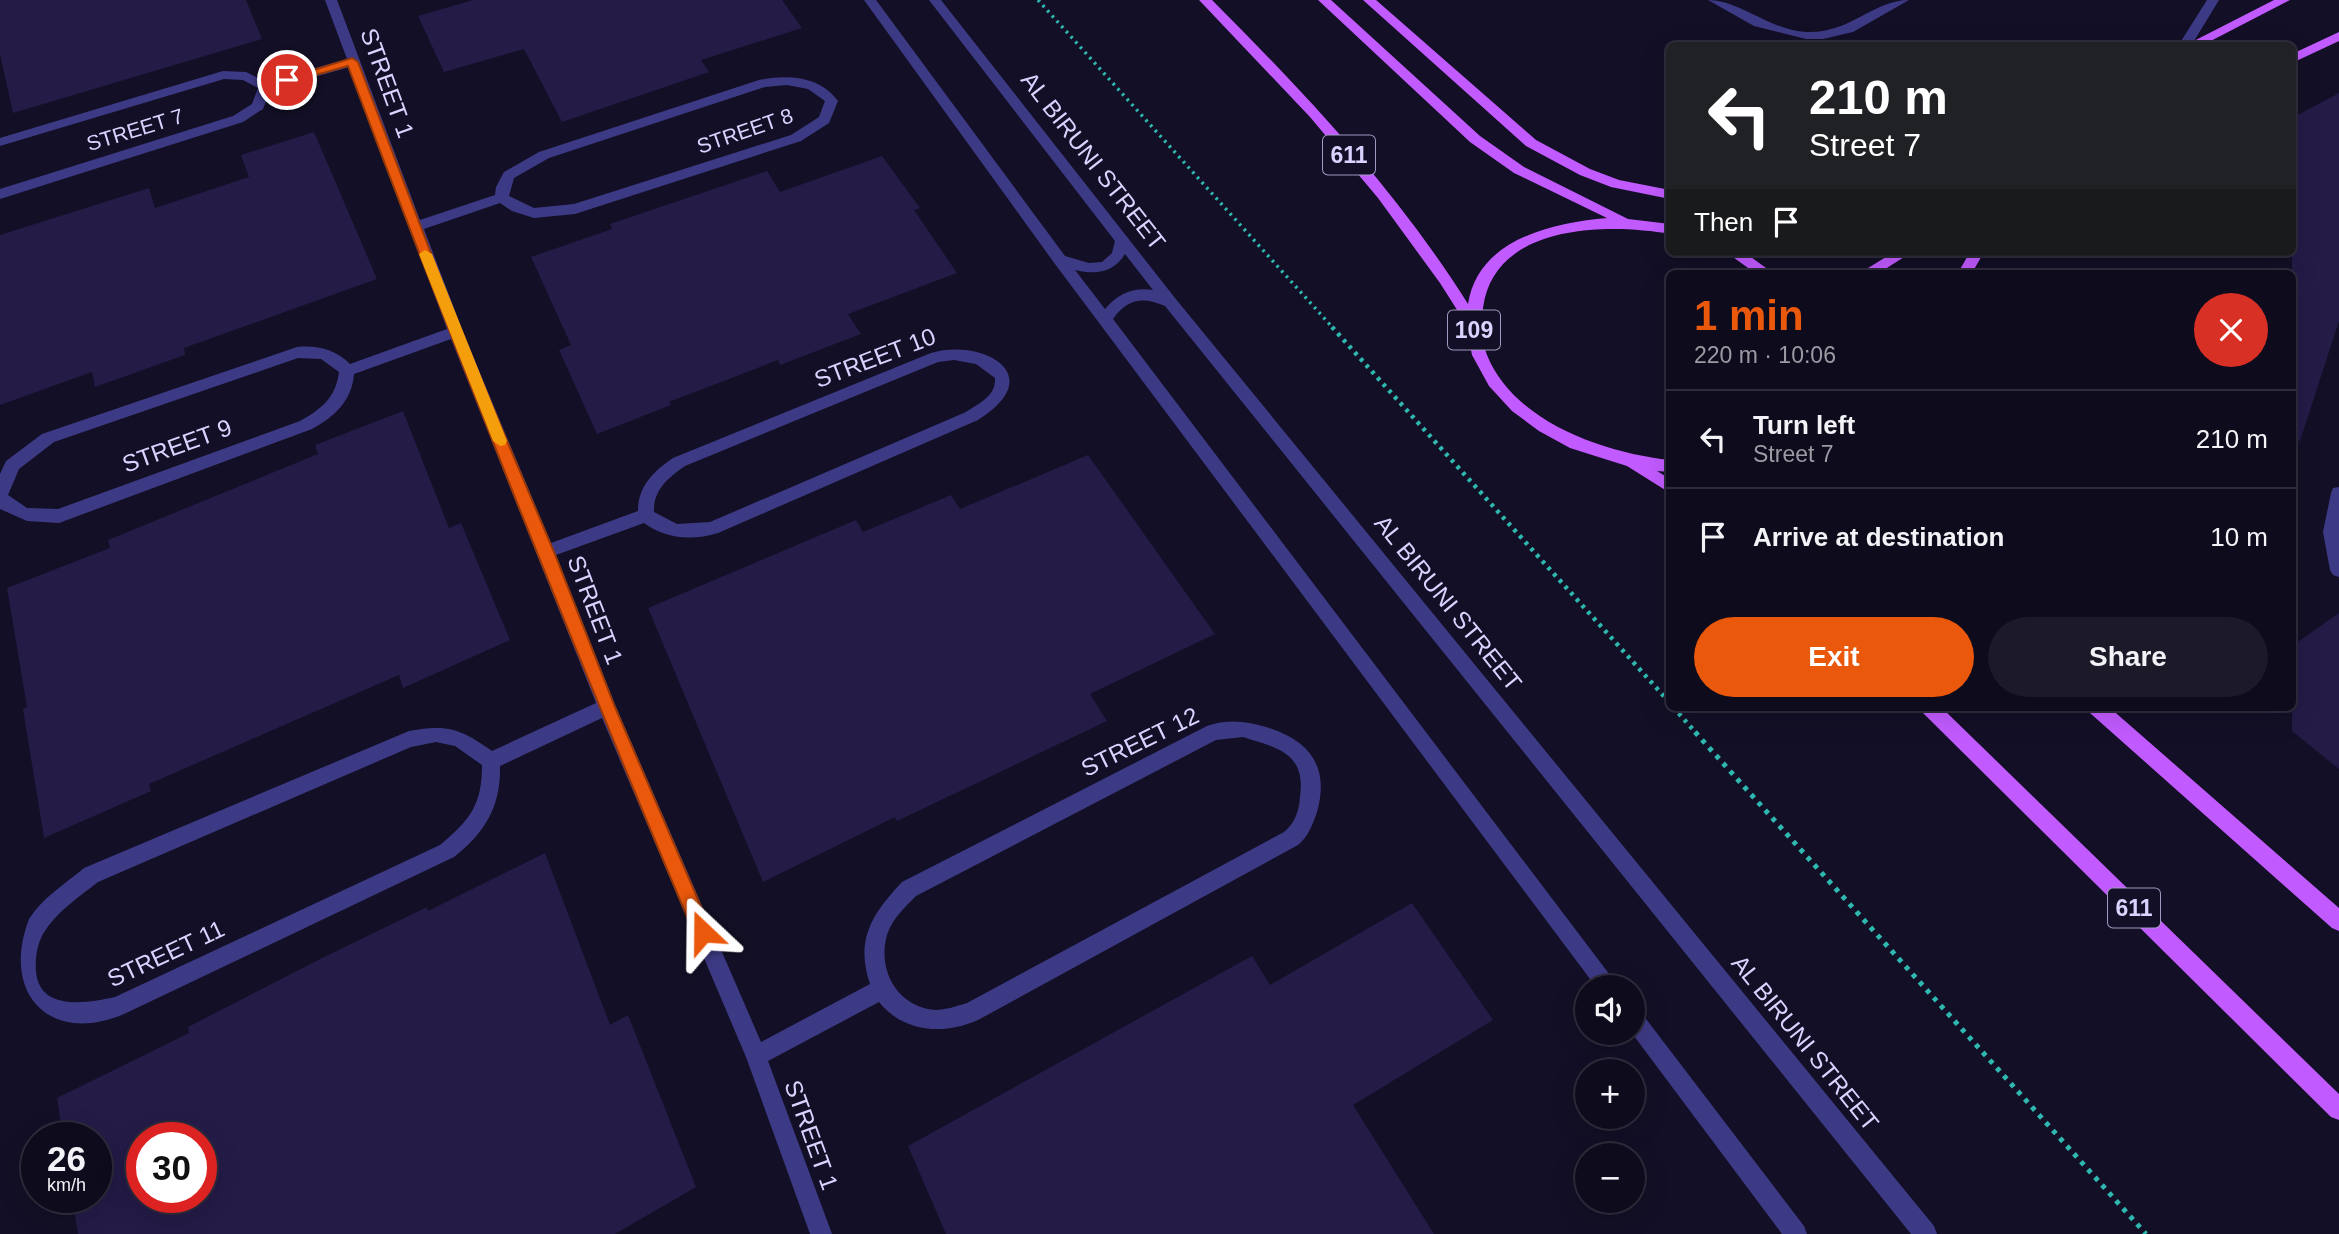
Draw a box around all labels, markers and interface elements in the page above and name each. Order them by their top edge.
street label: STREET 1 [355,25,420,141]
pin [257,50,317,110]
icon: arrive [268,61,306,99]
street label: AL BIRUNI STREET [1016,67,1171,255]
icon: left [1694,70,1785,161]
text: 210 m [1809,70,1948,124]
street label: STREET 8 [694,103,796,158]
street label: STREET 7 [84,104,186,155]
text: Street 7 [1809,127,1921,163]
road number: 611 [1323,136,1375,174]
icon: arrive [1767,203,1805,241]
text: Then [1694,207,1753,237]
text: 1 min [1694,292,1804,339]
button: close [2194,293,2268,367]
road number: 109 [1448,310,1500,350]
street label: STREET 10 [810,322,939,393]
text: 220 m · 10:06 [1694,342,1836,368]
text: Turn left [1753,410,1855,440]
street label: STREET 9 [119,413,235,478]
icon: left [1694,420,1732,458]
text: 210 m [2196,424,2268,454]
text: Street 7 [1753,441,1834,467]
street label: AL BIRUNI STREET [1369,510,1528,696]
icon: arrive [1694,518,1732,556]
text: Arrive at destination [1753,522,2004,552]
text: 10 m [2210,522,2268,552]
street label: STREET 1 [562,552,629,668]
button: Exit [1694,617,1974,697]
button: Share [1988,617,2268,697]
street label: STREET 12 [1077,701,1203,782]
road number: 611 [2108,888,2160,928]
position arrow [666,895,740,969]
street label: STREET 11 [103,915,229,992]
street label: AL BIRUNI STREET [1726,950,1885,1136]
map controls [1575,975,1645,1213]
button: sound [1575,975,1645,1045]
button: + [1575,1059,1645,1129]
street label: STREET 1 [779,1077,844,1193]
speed limit sign: 30 [126,1122,217,1213]
text: 26 [47,1139,86,1178]
button: − [1575,1143,1645,1213]
text: km/h [47,1175,86,1195]

